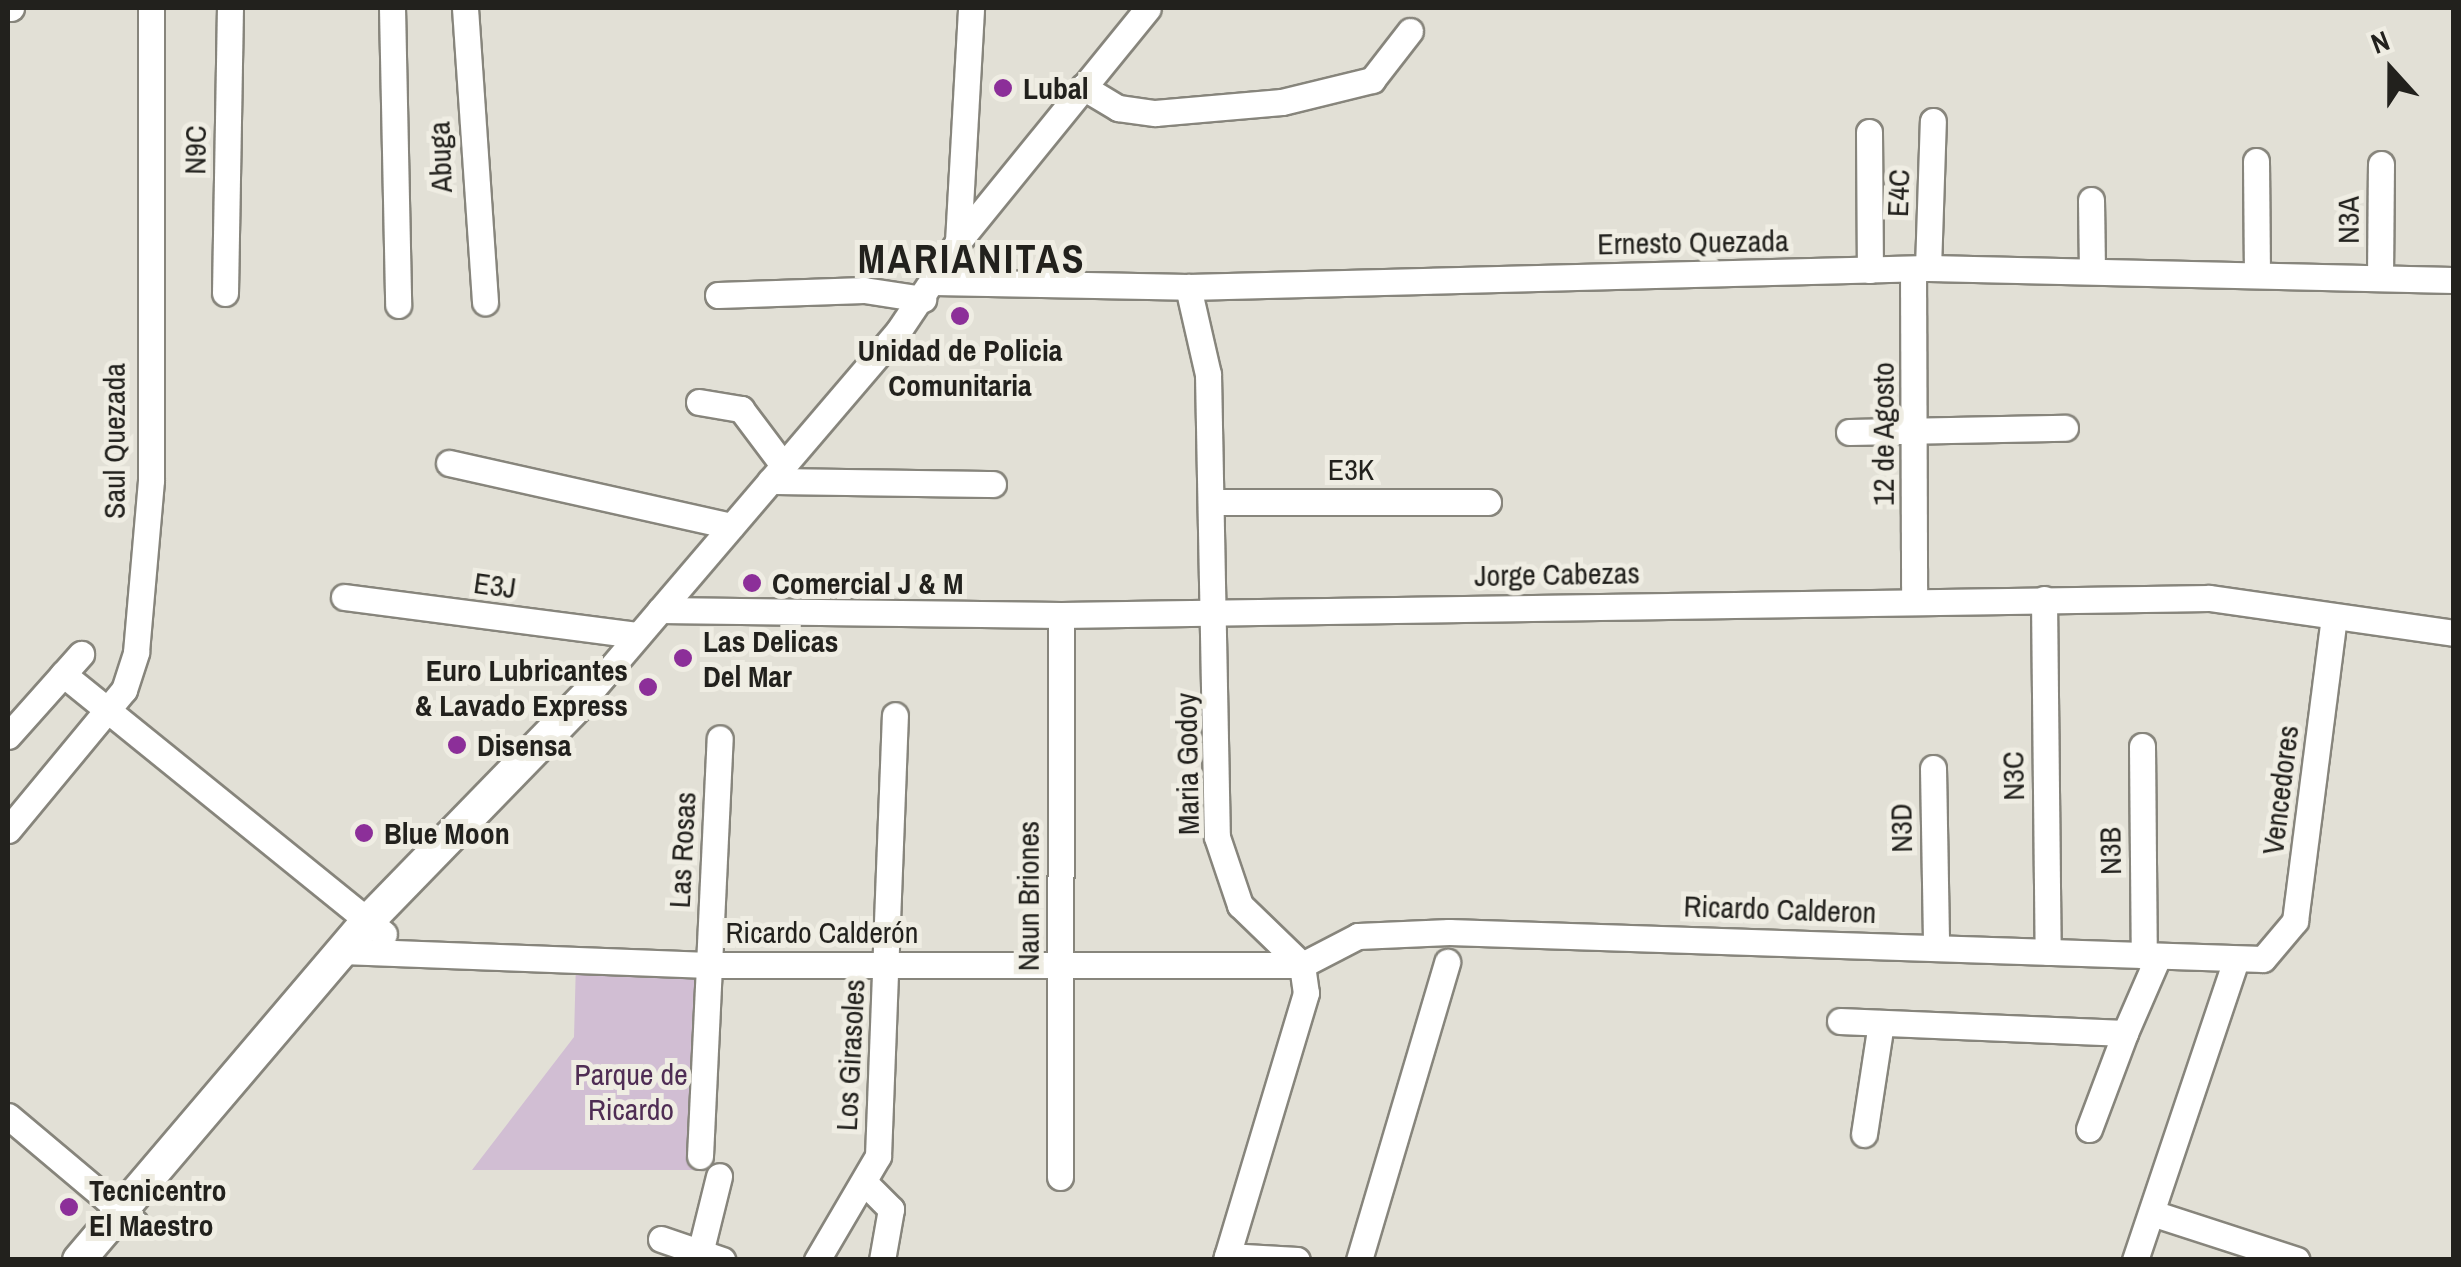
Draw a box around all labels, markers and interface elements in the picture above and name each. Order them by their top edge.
north arrow [2341,20,2441,120]
text: N [2366,21,2395,63]
place label: Lubal [1023,70,1089,106]
marker: Lubal [992,77,1014,99]
street label: Abuga [421,121,459,193]
street label: N9C [177,125,213,175]
street label: E4C [1879,168,1917,218]
street label: N3A [2330,196,2366,244]
street label: Ernesto Quezada [1597,222,1789,262]
district label: MARIANITAS [858,235,1086,283]
marker: Unidad de Policia Comunitaria [949,305,971,327]
place label: Unidad de Policia Comunitaria [857,332,1063,402]
street label: 12 de Agosto [1865,362,1901,506]
street label: Saul Quezada [96,363,132,519]
street label: E3K [1328,451,1374,487]
street label: Jorge Cabezas [1474,555,1640,593]
street label: E3J [472,564,518,606]
place label: Comercial J & M [772,565,963,601]
marker: Comercial J & M [741,572,763,594]
place label: Las Delicas Del Mar [703,623,838,694]
marker: Las Delicas Del Mar [672,647,694,669]
place label: Euro Lubricantes & Lavado Express [415,652,628,722]
marker: Euro Lubricantes & Lavado Express [637,676,659,698]
street label: Maria Godoy [1168,693,1206,835]
street label: Vencedores [2254,723,2306,857]
place label: Disensa [477,727,571,763]
marker: Disensa [446,734,468,756]
street label: N3C [1995,751,2031,801]
street label: Las Rosas [661,791,703,909]
street label: N3D [1883,803,1919,853]
place label: Blue Moon [384,815,510,851]
street label: Naun Briones [1010,821,1046,971]
marker: Blue Moon [353,822,375,844]
street label: N3B [2092,827,2128,875]
street label: Ricardo Calderon [1683,888,1877,930]
street label: Ricardo Calderón [726,914,918,950]
street label: Los Girasoles [828,978,872,1132]
park label: Parque de Ricardo [574,1056,688,1126]
place label: Tecnicentro El Maestro [89,1172,227,1242]
marker: Tecnicentro El Maestro [58,1196,80,1218]

